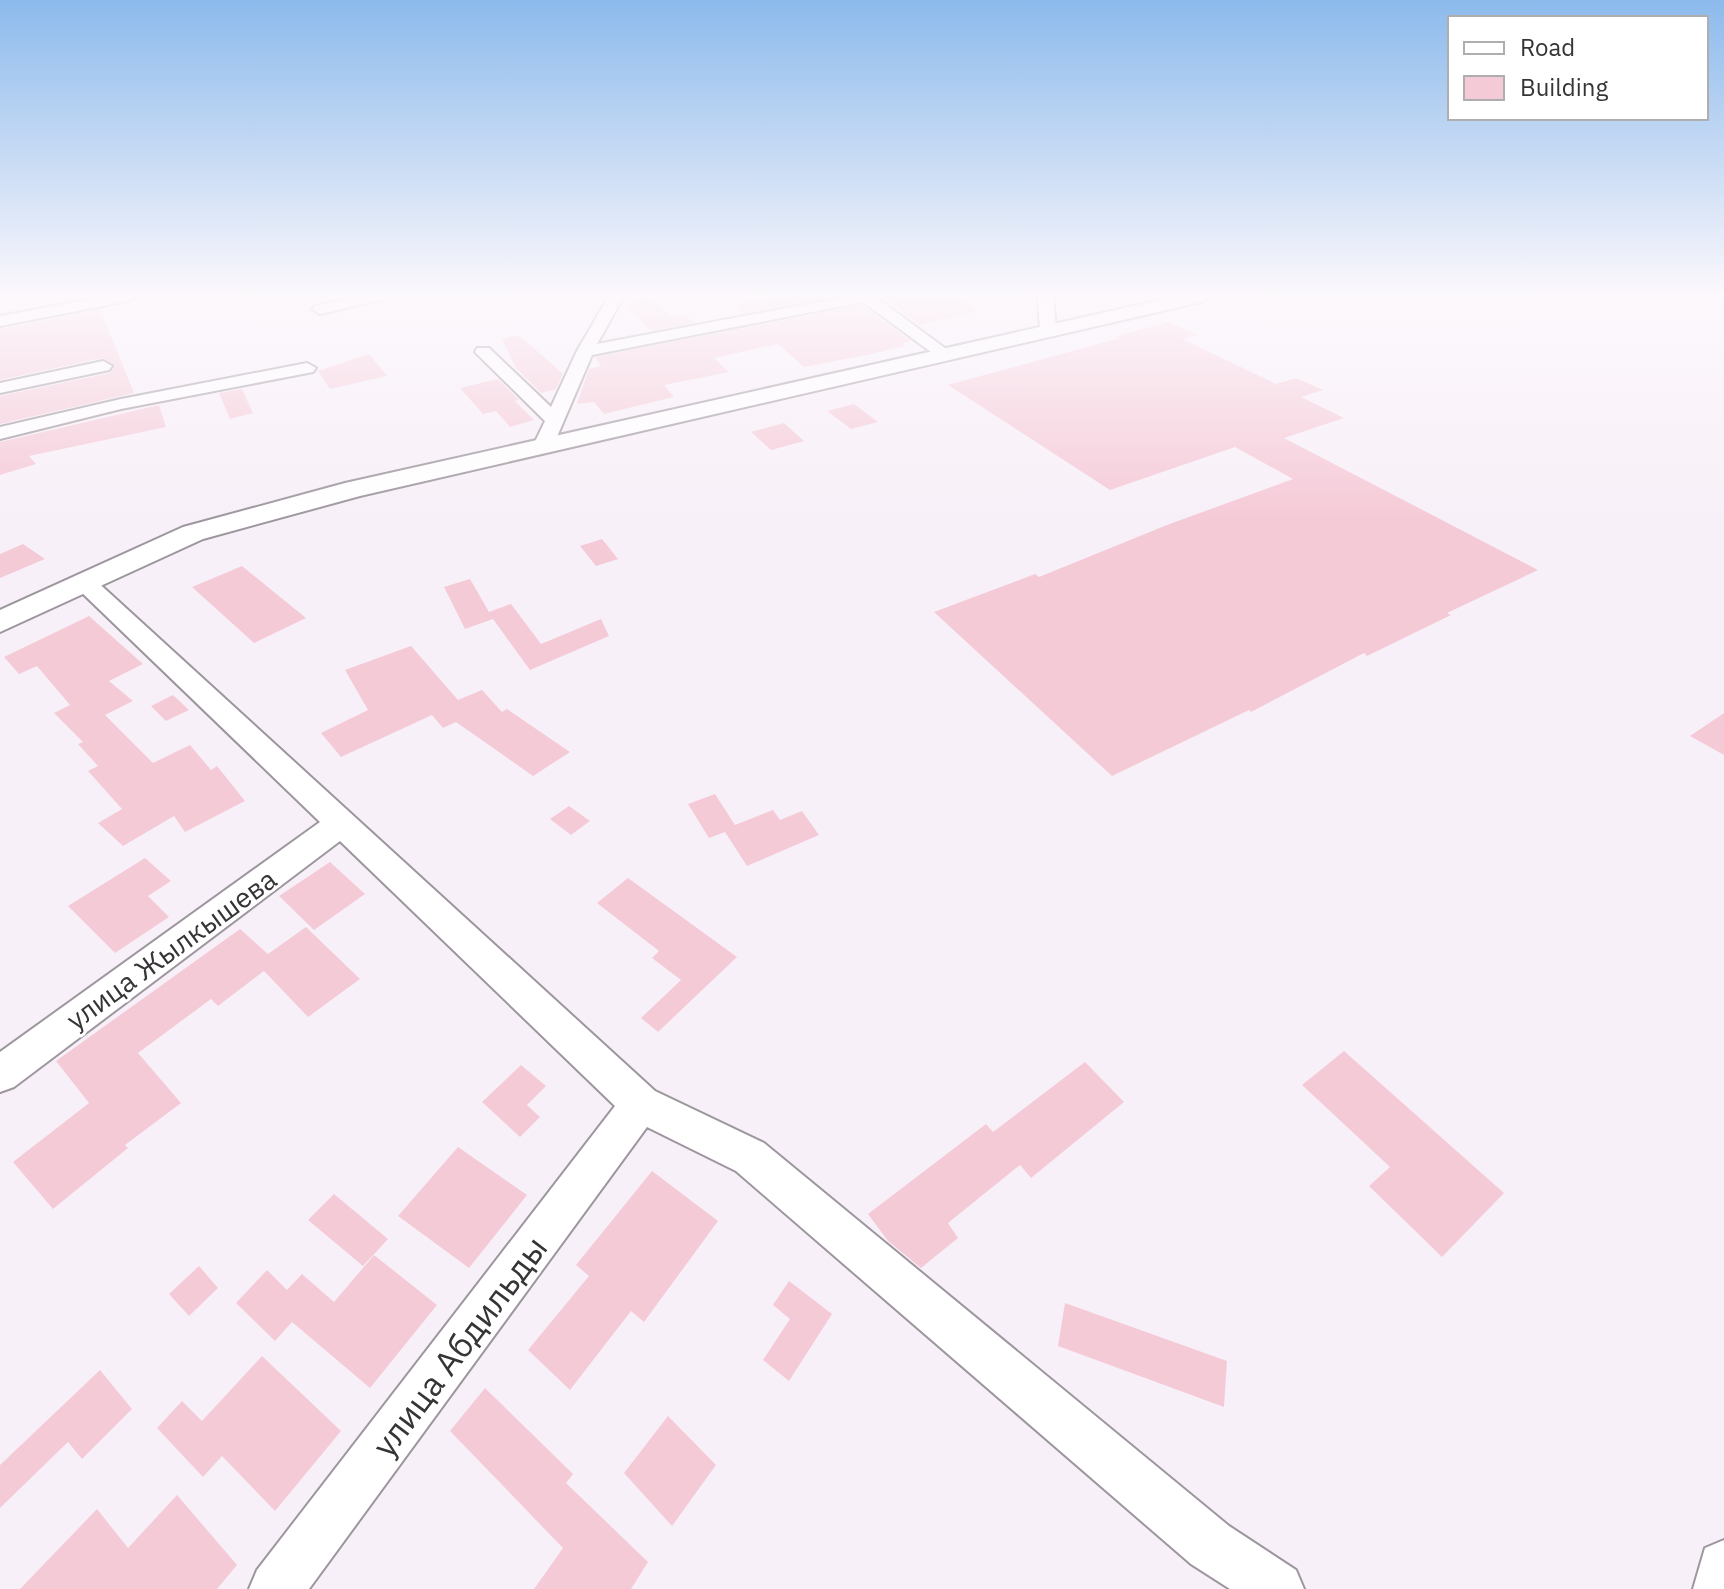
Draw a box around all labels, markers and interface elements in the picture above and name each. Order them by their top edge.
legend [1448,16,1708,120]
text: Road [1520,31,1575,63]
text: Building [1520,71,1608,103]
street label: улица Жылкышева [59,860,284,1038]
street label: улица Абдильды [362,1227,556,1465]

